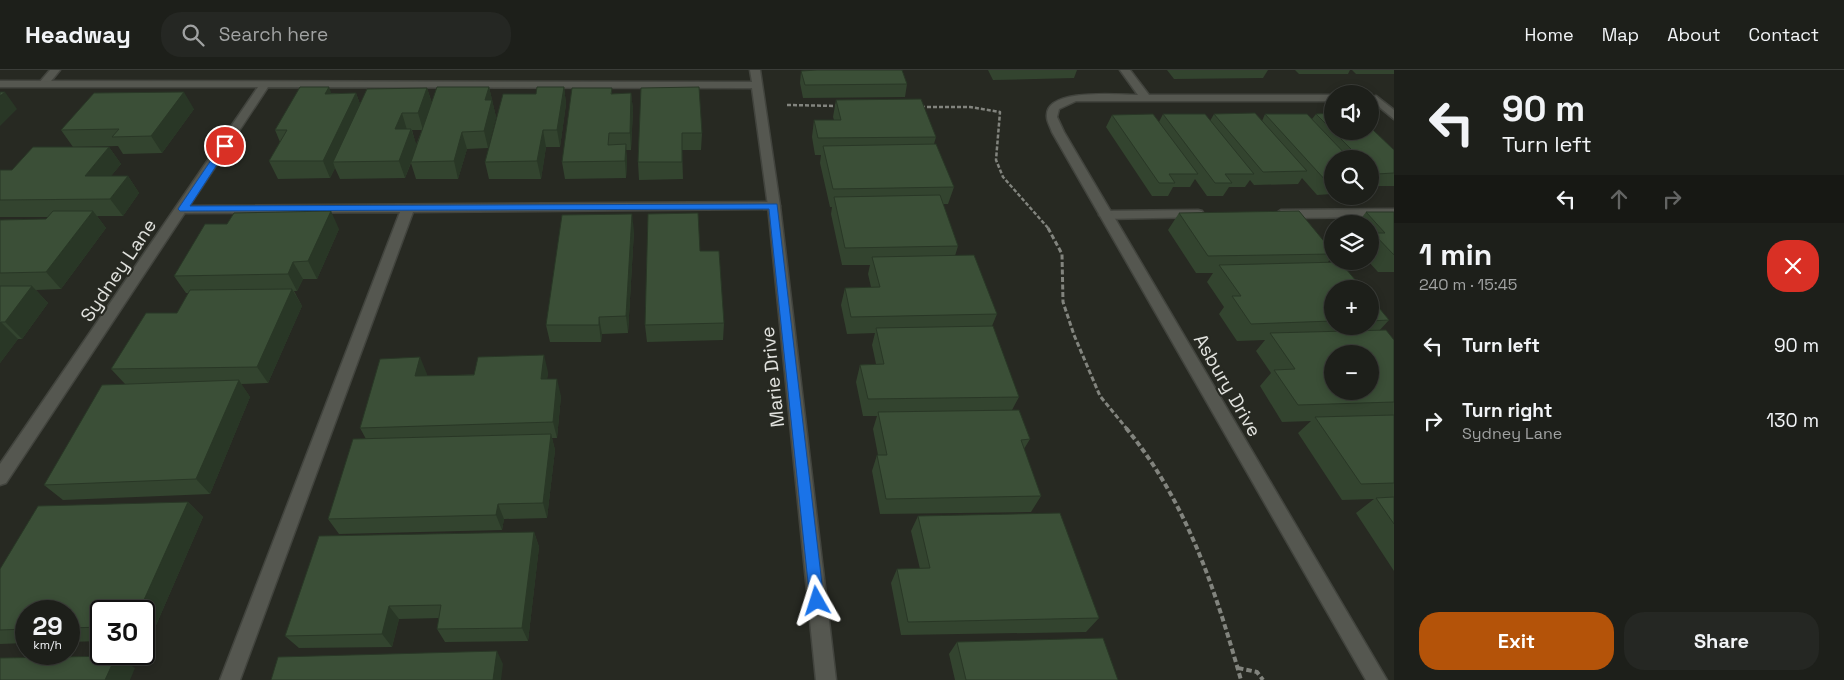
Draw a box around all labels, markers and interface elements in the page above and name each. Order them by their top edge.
search box [161,12,511,57]
text: Headway [25,19,131,50]
icon: search [179,21,207,49]
text: Search here [219,22,328,47]
text: Home [1525,23,1574,46]
text: Map [1602,23,1639,46]
text: About [1667,23,1721,46]
text: Contact [1749,23,1819,46]
map controls [1324,85,1379,400]
button: sound [1324,85,1379,140]
text: 90 m [1502,87,1585,131]
icon: left [1419,90,1484,155]
pin [204,125,246,167]
text: Turn left [1502,130,1592,158]
icon: arrive [211,132,239,160]
button: search [1324,150,1379,205]
icon: left [1552,185,1580,213]
icon: ahead [1605,185,1633,213]
icon: right [1658,185,1686,213]
street label: Sydney Lane [75,214,162,327]
button: layers [1324,215,1379,270]
text: 1 min [1419,235,1492,274]
button: close [1767,240,1819,292]
text: 240 m · 15:45 [1419,274,1517,295]
button: + [1324,280,1379,335]
street label: Marie Drive [755,326,790,428]
street label: Asbury Drive [1188,329,1267,441]
icon: left [1419,332,1447,360]
text: Turn left [1462,333,1540,358]
text: 90 m [1774,333,1819,358]
button: − [1324,345,1379,400]
text: Turn right [1462,398,1552,423]
icon: right [1419,407,1447,435]
text: 130 m [1766,408,1819,433]
text: Sydney Lane [1462,423,1562,444]
position arrow [790,574,842,626]
speed limit sign: 30 [90,600,155,665]
text: 29 [32,610,63,642]
button: Exit [1419,612,1614,670]
button: Share [1624,612,1819,670]
text: km/h [33,637,62,653]

